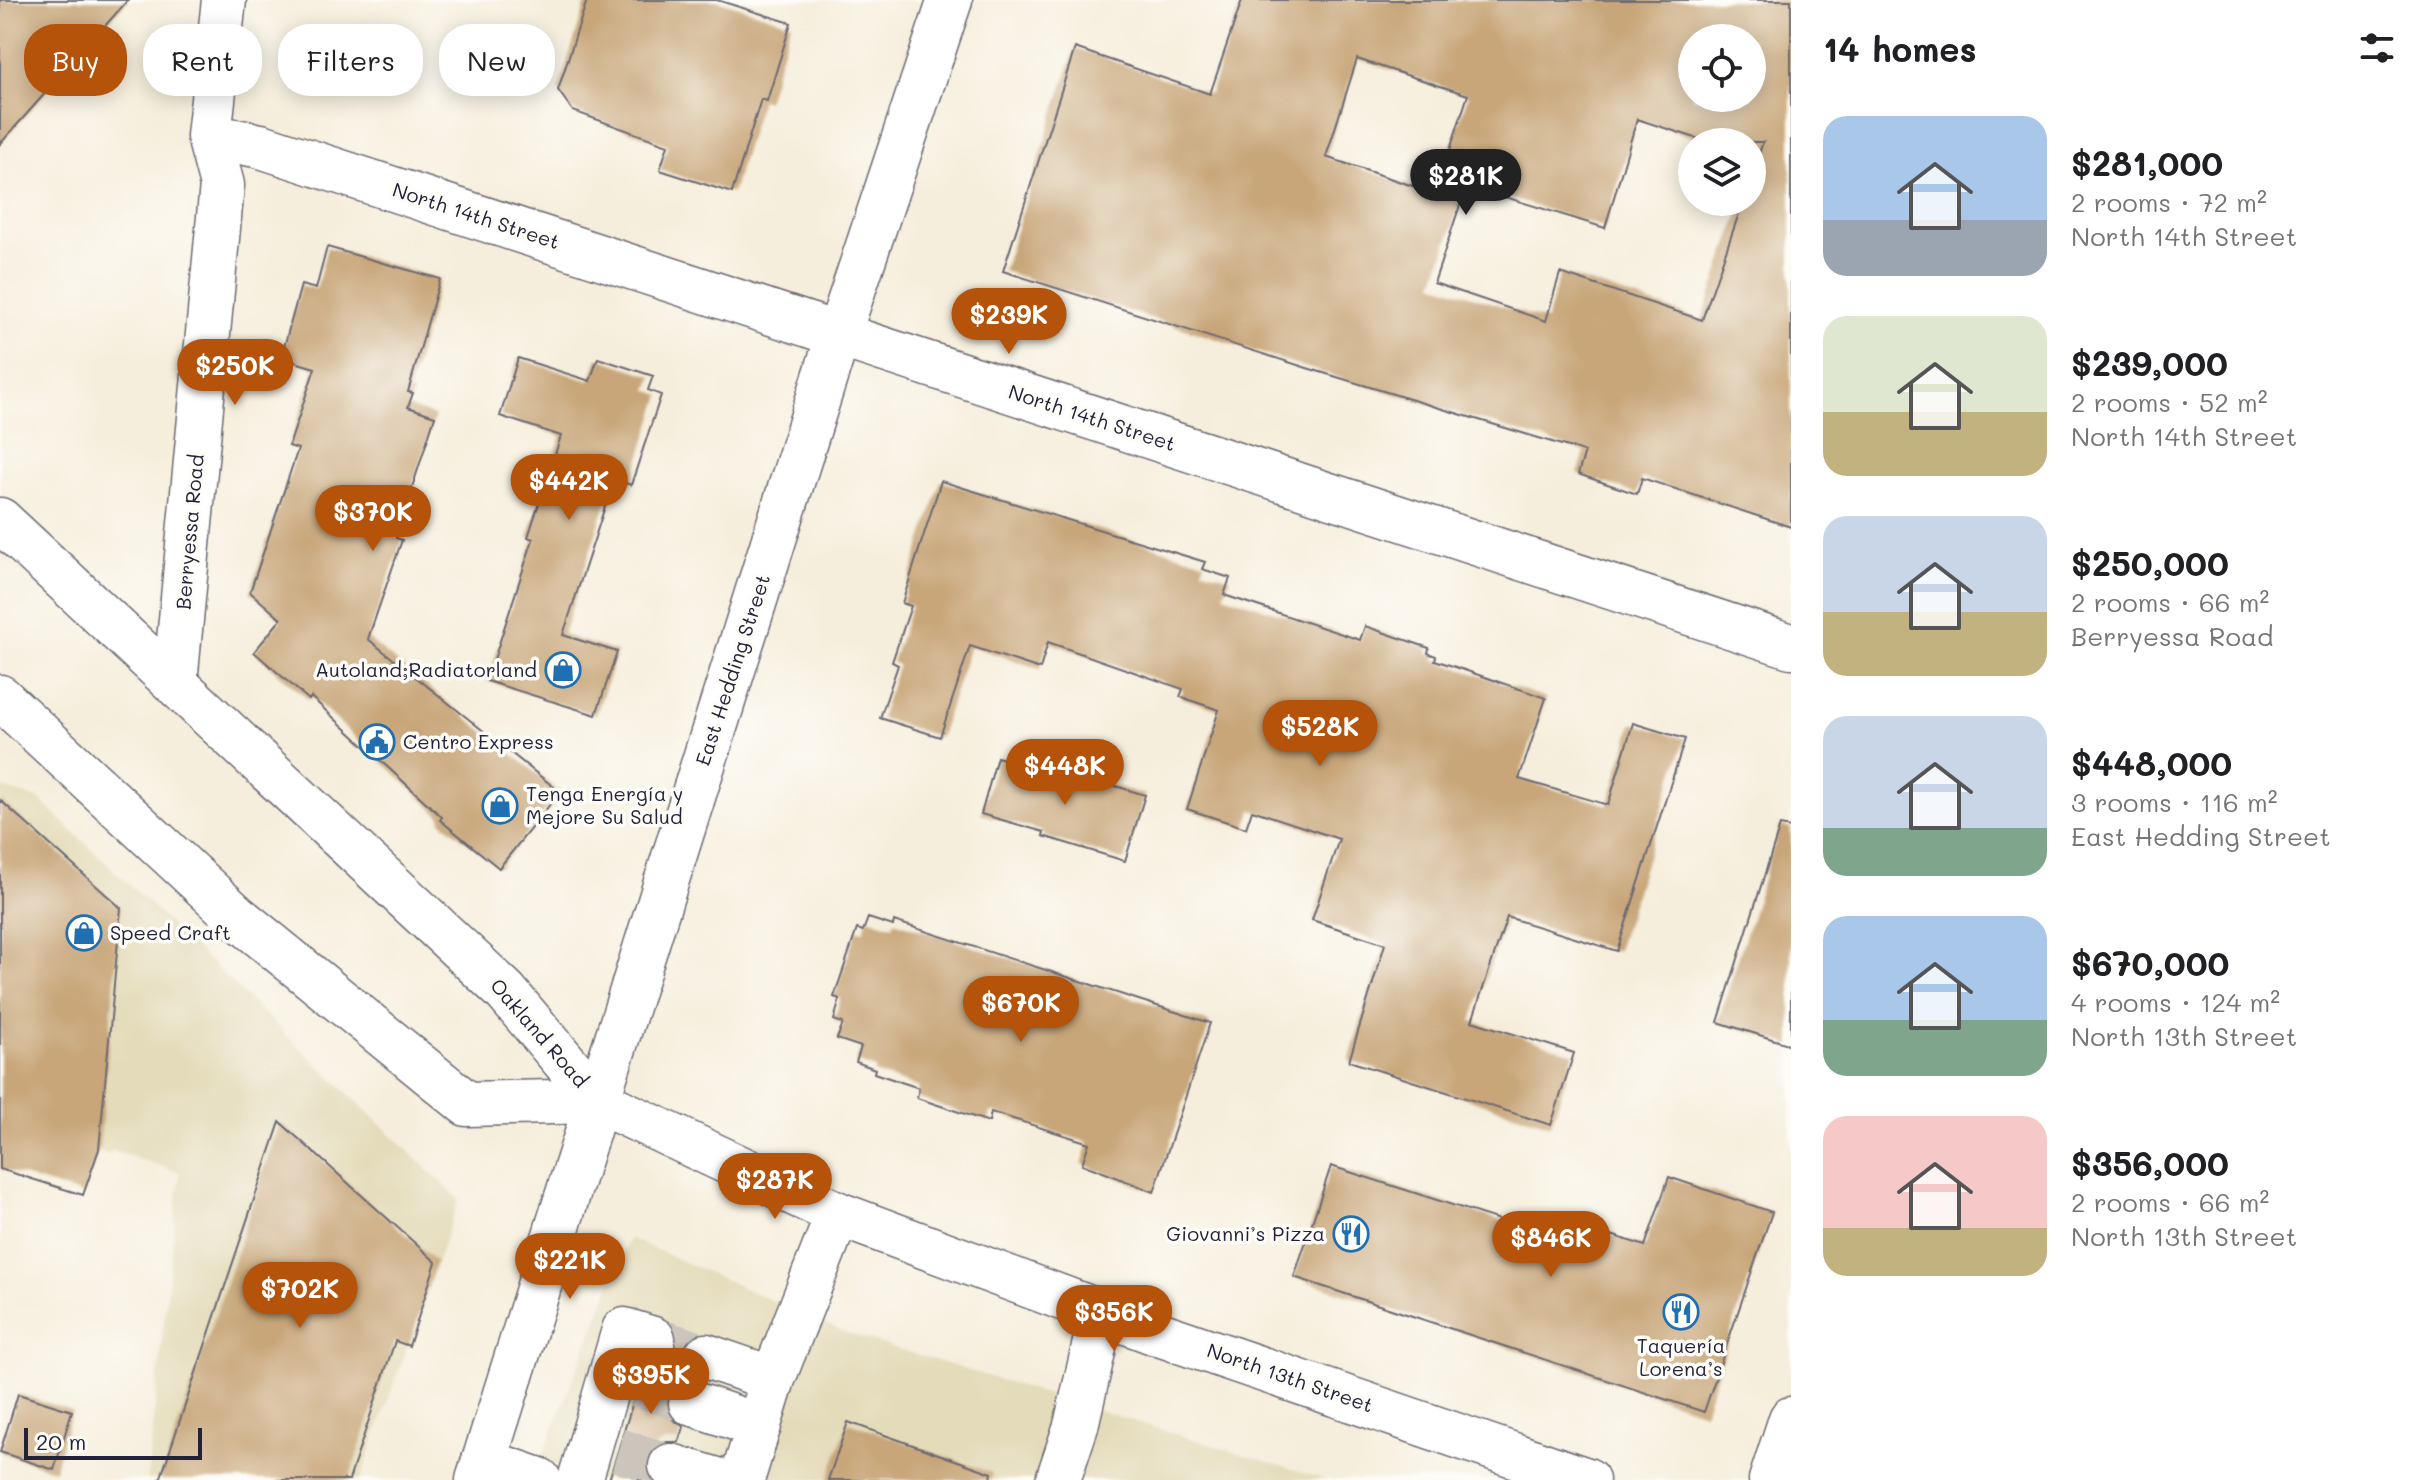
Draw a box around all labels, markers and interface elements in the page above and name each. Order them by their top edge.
chip: Buy [24,24,127,96]
chip: Rent [143,24,262,96]
chip: Filters [278,24,423,96]
chip: New [439,24,555,96]
map controls [1678,24,1766,216]
button: locate [1678,24,1766,112]
text: 14 homes [1823,26,1977,71]
icon: filters [2355,26,2399,70]
button: layers [1678,128,1766,216]
text: $281,000 [2071,140,2223,185]
icon: home [1887,148,1983,244]
pin: $281K [1410,149,1522,217]
text: $281K [1428,158,1504,192]
street label: North 14th Street [390,176,563,254]
text: 2 rooms · 72 m² [2071,185,2267,219]
text: North 14th Street [2071,219,2297,253]
pin: $239K [953,288,1065,356]
text: $239K [970,297,1048,331]
pin: $250K [179,339,291,407]
text: $239,000 [2071,340,2228,385]
text: $250K [195,348,275,382]
icon: home [1887,348,1983,444]
street label: North 14th Street [1006,378,1179,456]
text: 2 rooms · 52 m² [2071,385,2268,419]
text: North 14th Street [2071,419,2297,453]
street label: Berryessa Road [169,453,209,611]
pin: $442K [513,454,625,522]
text: $442K [529,463,609,497]
pin: $370K [317,485,429,553]
text: $370K [333,494,413,528]
text: $250,000 [2071,540,2229,585]
icon: home [1887,548,1983,644]
street label: East Hedding Street [689,571,775,769]
text: 2 rooms · 66 m² [2071,585,2269,619]
text: Berryessa Road [2071,619,2274,653]
shop icon: Autoland;Radiatorland [544,651,582,689]
place label: Autoland;Radiatorland [315,656,537,682]
pin: $528K [1264,700,1376,768]
text: $528K [1280,709,1360,743]
public building icon: Centro Express [358,723,396,761]
place label: Centro Express [403,728,554,754]
pin: $448K [1009,739,1121,807]
text: $448,000 [2071,740,2232,785]
text: $448K [1024,748,1106,782]
icon: home [1887,748,1983,844]
place label: Tenga Energía y Mejore Su Salud [526,780,683,829]
text: 3 rooms · 116 m² [2071,785,2278,819]
shop icon: Tenga Energía y Mejore Su Salud [481,787,519,825]
text: East Hedding Street [2071,819,2331,853]
shop icon: Speed Craft [65,914,103,952]
place label: Speed Craft [110,919,231,945]
text: $670,000 [2071,940,2229,985]
icon: home [1887,948,1983,1044]
street label: Oakland Road [485,972,594,1092]
pin: $670K [965,976,1077,1044]
text: $670K [981,985,1061,1019]
text: 4 rooms · 124 m² [2071,985,2280,1019]
text: North 13th Street [2071,1019,2297,1053]
text: $356,000 [2071,1140,2229,1185]
icon: home [1887,1148,1983,1244]
pin: $287K [719,1153,831,1221]
text: $287K [736,1162,814,1196]
text: 2 rooms · 66 m² [2071,1185,2269,1219]
pin: $846K [1495,1211,1607,1279]
restaurant icon: Giovanni’s Pizza [1332,1215,1370,1253]
text: North 13th Street [2071,1219,2297,1253]
place label: Giovanni’s Pizza [1166,1220,1325,1246]
text: $846K [1510,1220,1592,1254]
pin: $221K [514,1233,626,1301]
text: $221K [533,1242,607,1276]
pin: $702K [244,1262,356,1330]
text: $702K [261,1271,339,1305]
pin: $356K [1058,1285,1170,1353]
restaurant icon: Taquería Lorena’s [1662,1293,1700,1331]
text: $356K [1074,1294,1154,1328]
place label: Taquería Lorena’s [1637,1332,1725,1381]
street label: North 13th Street [1204,1336,1377,1418]
pin: $395K [595,1348,707,1416]
text: $395K [611,1357,691,1391]
scale bar [24,1424,202,1460]
text: 20 m [36,1427,86,1456]

